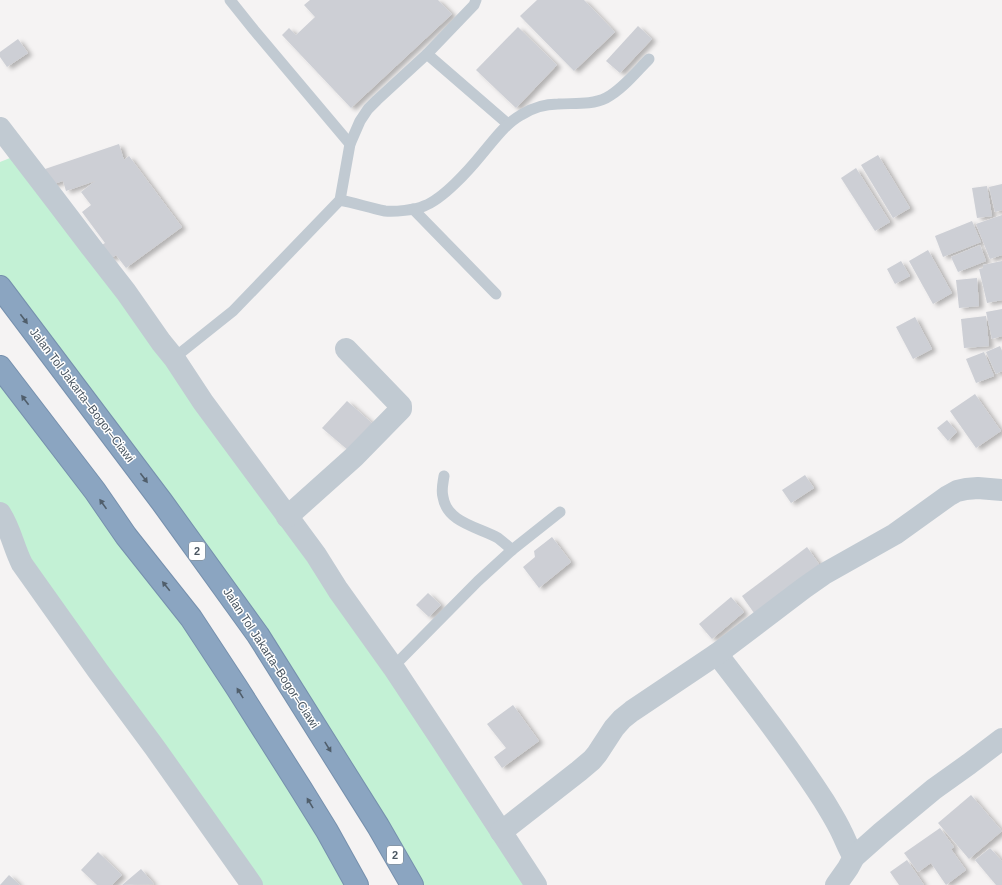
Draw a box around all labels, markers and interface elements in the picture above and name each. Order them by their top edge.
one-way arrow [19,313,28,324]
street label: Jalan Tol Jakarta–Bogor–Ciawi [27,325,137,465]
one-way arrow [21,395,29,406]
one-way arrow [140,473,148,484]
one-way arrow [99,499,107,509]
road number: 2 [189,542,205,560]
one-way arrow [162,581,170,592]
street label: Jalan Tol Jakarta–Bogor–Ciawi [220,585,322,731]
one-way arrow [237,687,244,699]
one-way arrow [325,741,332,753]
one-way arrow [306,797,313,809]
road number: 2 [387,846,403,864]

